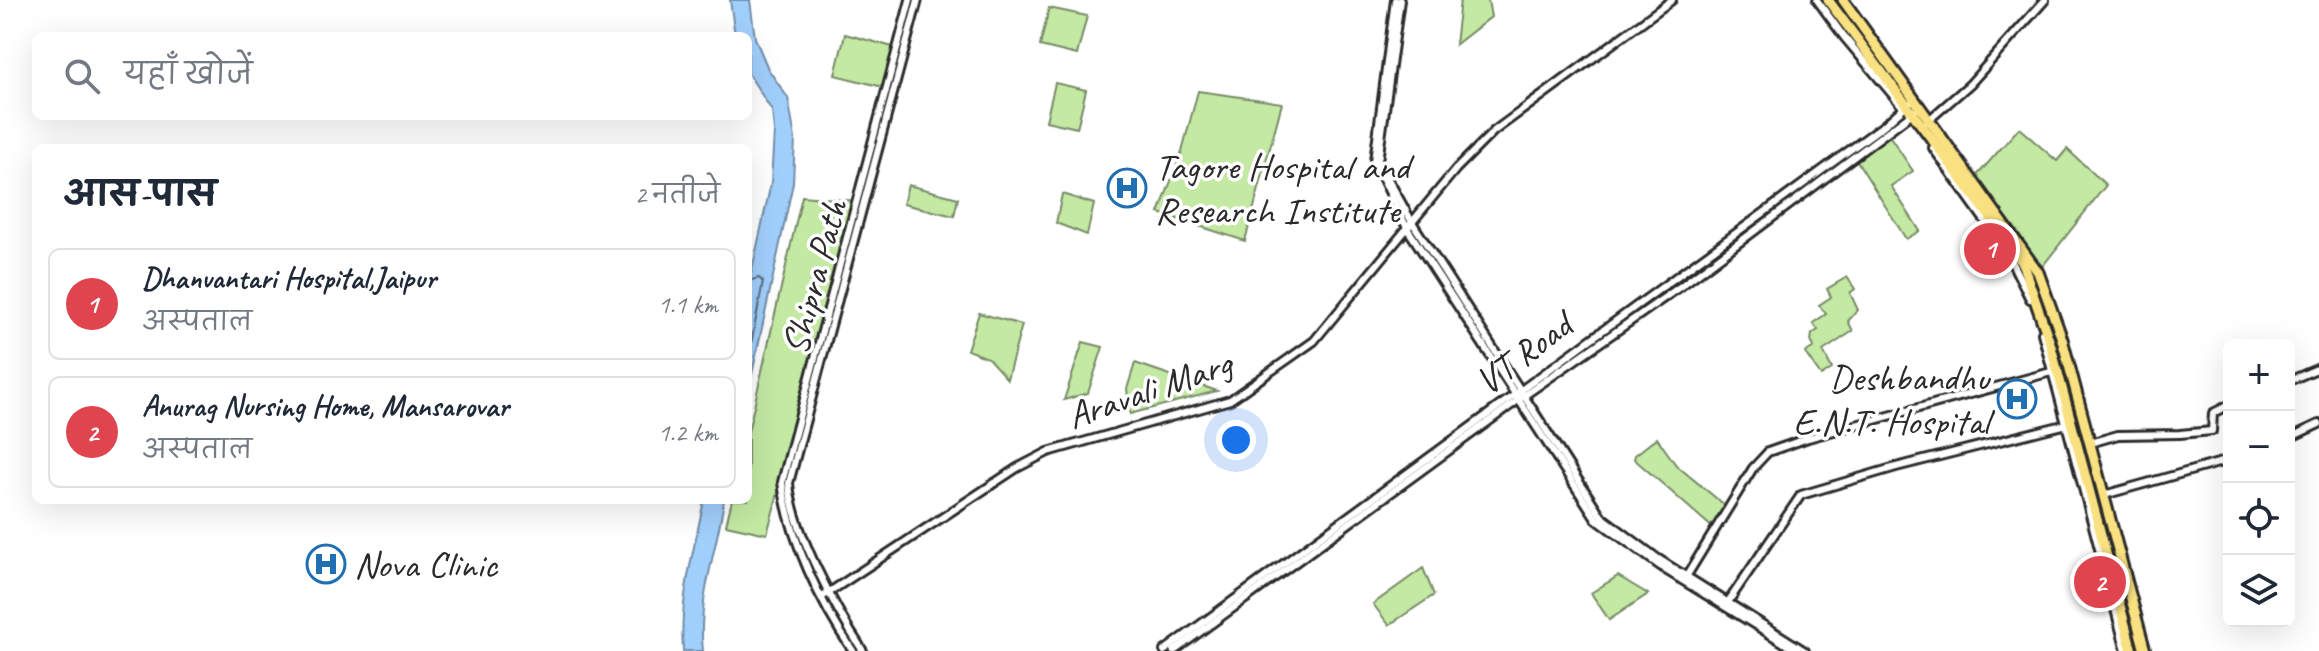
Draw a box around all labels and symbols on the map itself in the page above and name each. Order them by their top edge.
place label: Tagore Hospital and Research Institute [1155,143,1415,234]
hospital icon: Tagore Hospital and Research Institute [1106,167,1148,209]
street label: Shipra Path [771,193,858,360]
pin: 1 [1964,219,2016,279]
street label: VT Road [1466,298,1586,405]
street label: Aravali Marg [1061,339,1240,439]
place label: Deshbandhu E.N.T. Hospital [1793,354,1996,445]
hospital icon: Deshbandhu E.N.T. Hospital [1996,378,2038,420]
your location [1216,420,1256,460]
place label: Nova Clinic [354,541,499,588]
hospital icon: Nova Clinic [305,543,347,585]
pin: 2 [2074,552,2126,612]

